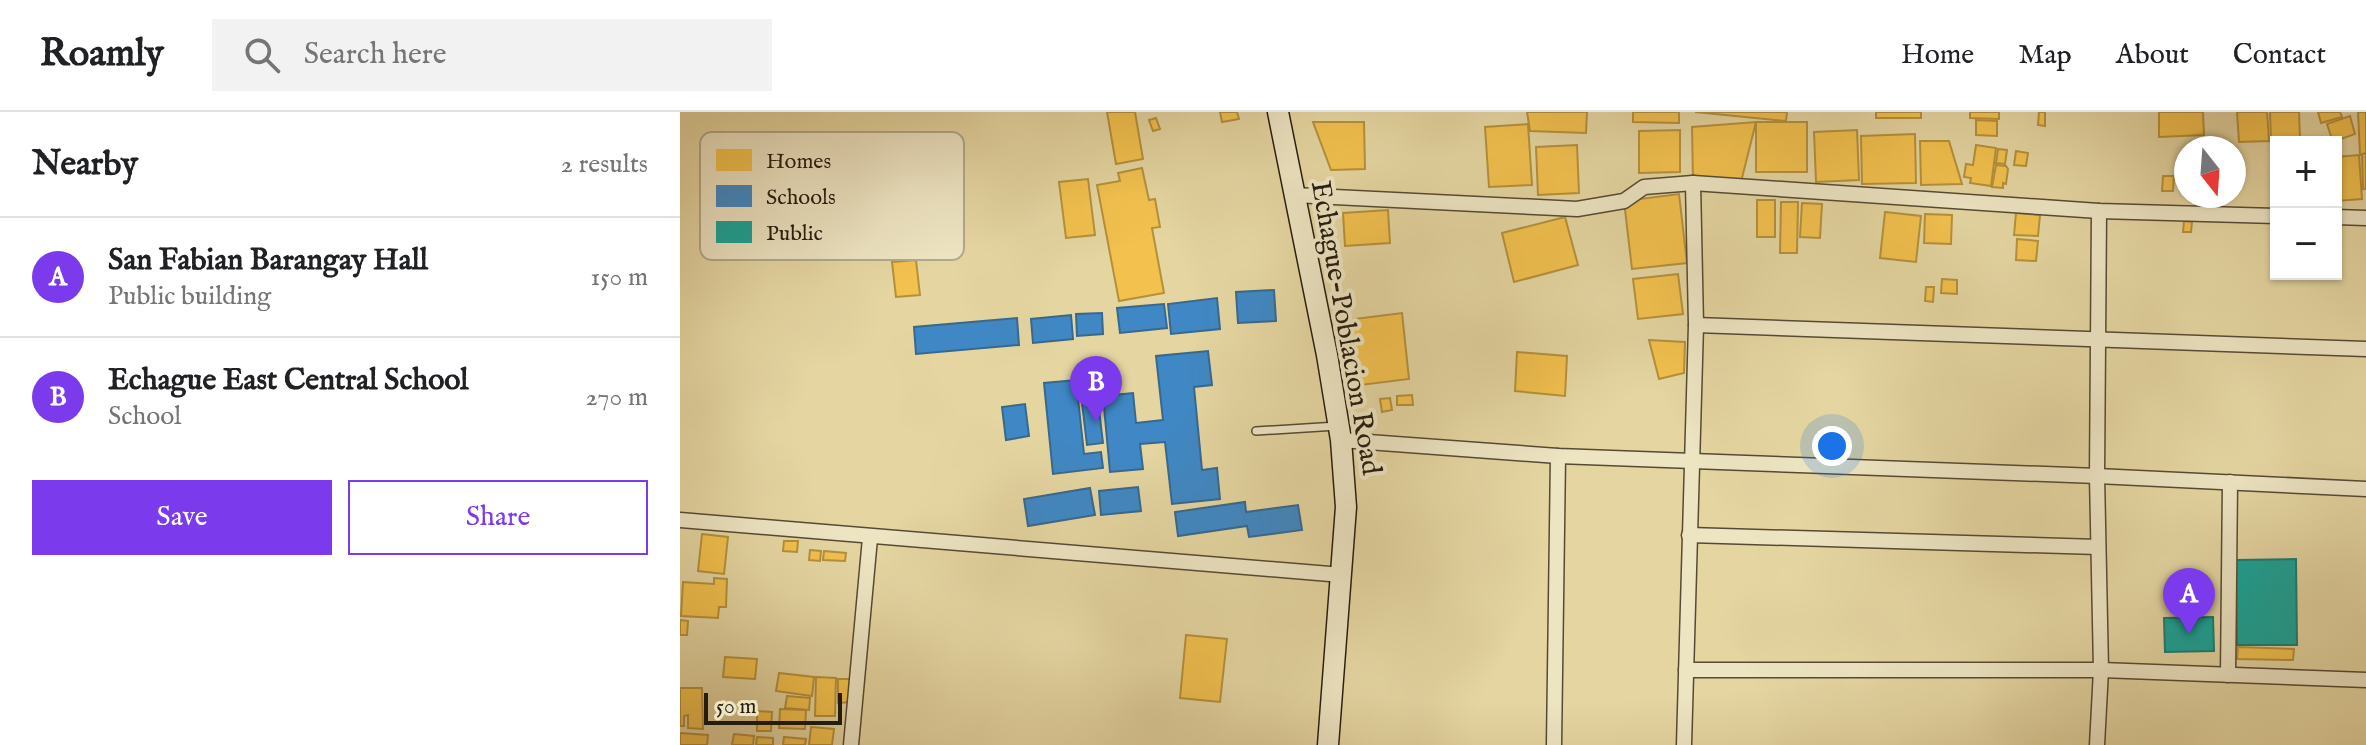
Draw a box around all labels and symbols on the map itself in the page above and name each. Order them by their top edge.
legend [700,132,964,260]
north arrow [2174,136,2246,208]
text: Homes [766,148,831,176]
street label: Echague-Poblacion Road [1302,178,1388,478]
text: Schools [766,184,836,212]
text: Public [766,220,823,248]
pin: B [1070,356,1122,422]
your location [1812,426,1852,466]
pin: A [2163,568,2215,634]
scale bar [704,689,842,725]

